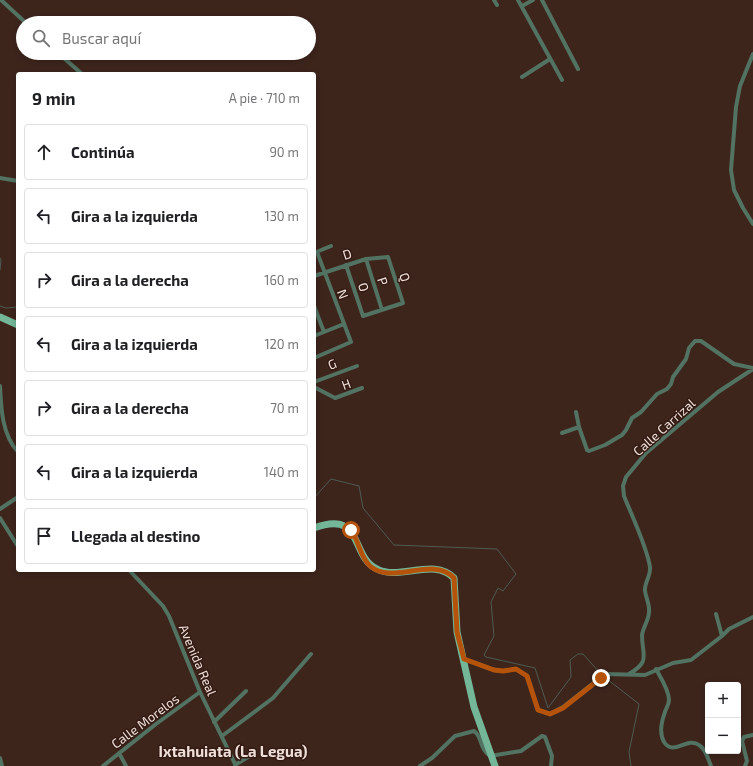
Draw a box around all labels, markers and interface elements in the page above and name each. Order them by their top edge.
search box [16,16,316,60]
icon: search [30,27,52,49]
text: Buscar aquí [62,29,141,47]
text: 9 min [32,88,76,108]
text: A pie · 710 m [229,90,300,106]
icon: ahead [33,141,55,163]
text: Continúa [71,143,134,161]
text: 90 m [269,144,299,160]
icon: left [33,205,55,227]
text: Gira a la izquierda [71,207,198,225]
text: 130 m [264,208,299,224]
street label: D [340,245,354,263]
icon: right [33,269,55,291]
street label: Q [396,270,414,284]
text: Gira a la derecha [71,271,189,289]
text: 160 m [264,272,299,288]
street label: P [374,275,392,287]
street label: O [355,280,373,294]
street label: N [334,287,352,301]
icon: left [33,333,55,355]
text: Gira a la izquierda [71,335,198,353]
text: 120 m [264,336,299,352]
street label: G [325,355,339,373]
street label: H [339,375,353,393]
street label: Calle Carrizal [630,395,698,459]
icon: right [33,397,55,419]
text: Gira a la derecha [71,399,189,417]
text: 70 m [270,400,299,416]
icon: left [33,461,55,483]
text: Gira a la izquierda [71,463,198,481]
text: 140 m [264,464,299,480]
route start [342,521,360,539]
icon: arrive [33,525,55,547]
text: Llegada al destino [71,527,200,545]
street label: Avenida Real [176,622,220,698]
route end [592,669,610,687]
map controls [705,682,741,754]
button: + [705,682,741,718]
street label: Calle Morelos [108,690,182,752]
button: − [705,718,741,754]
district label: Ixtahuiata (La Legua) [159,742,307,760]

